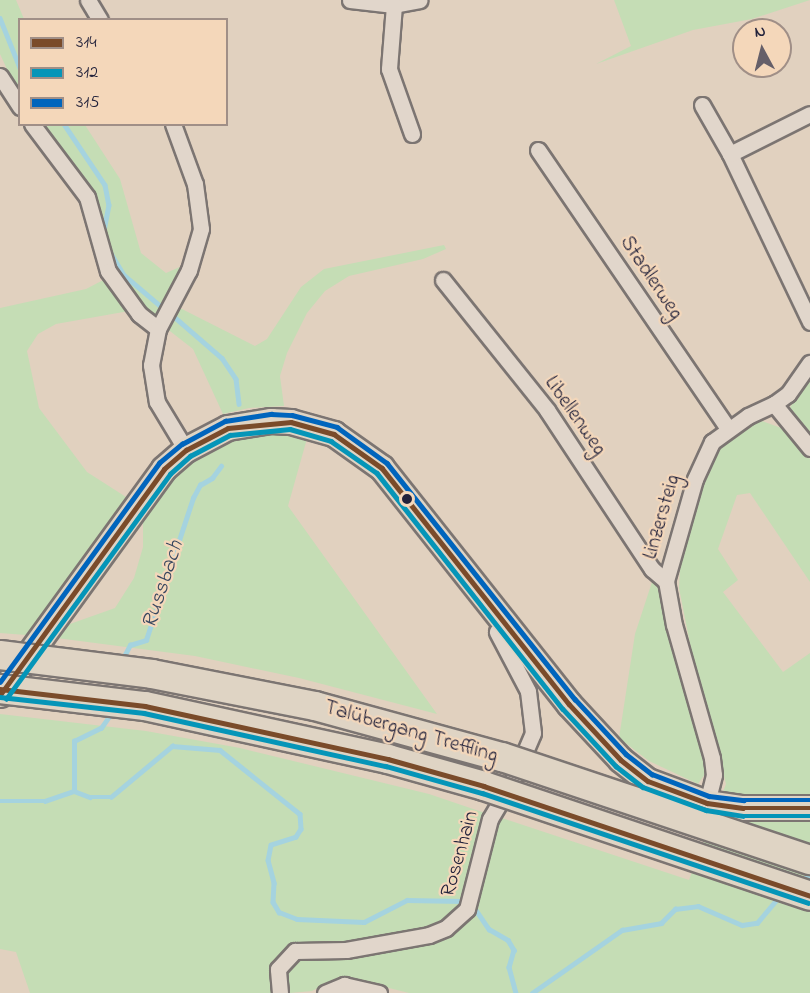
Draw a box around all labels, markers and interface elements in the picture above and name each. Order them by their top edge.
legend [18,18,228,126]
north arrow [732,18,792,78]
text: N [753,20,767,45]
text: 314 [76,30,97,56]
text: 312 [76,60,98,86]
text: 315 [76,90,99,116]
street label: Stadlerweg [614,231,688,325]
street label: Libellenweg [538,371,612,461]
street label: Linzersteig [638,472,686,562]
unlabelled marker [401,493,413,505]
water label: Russbach [137,538,191,632]
street label: Talübergang Treffling [321,695,501,769]
street label: Rosenhain [436,808,484,900]

